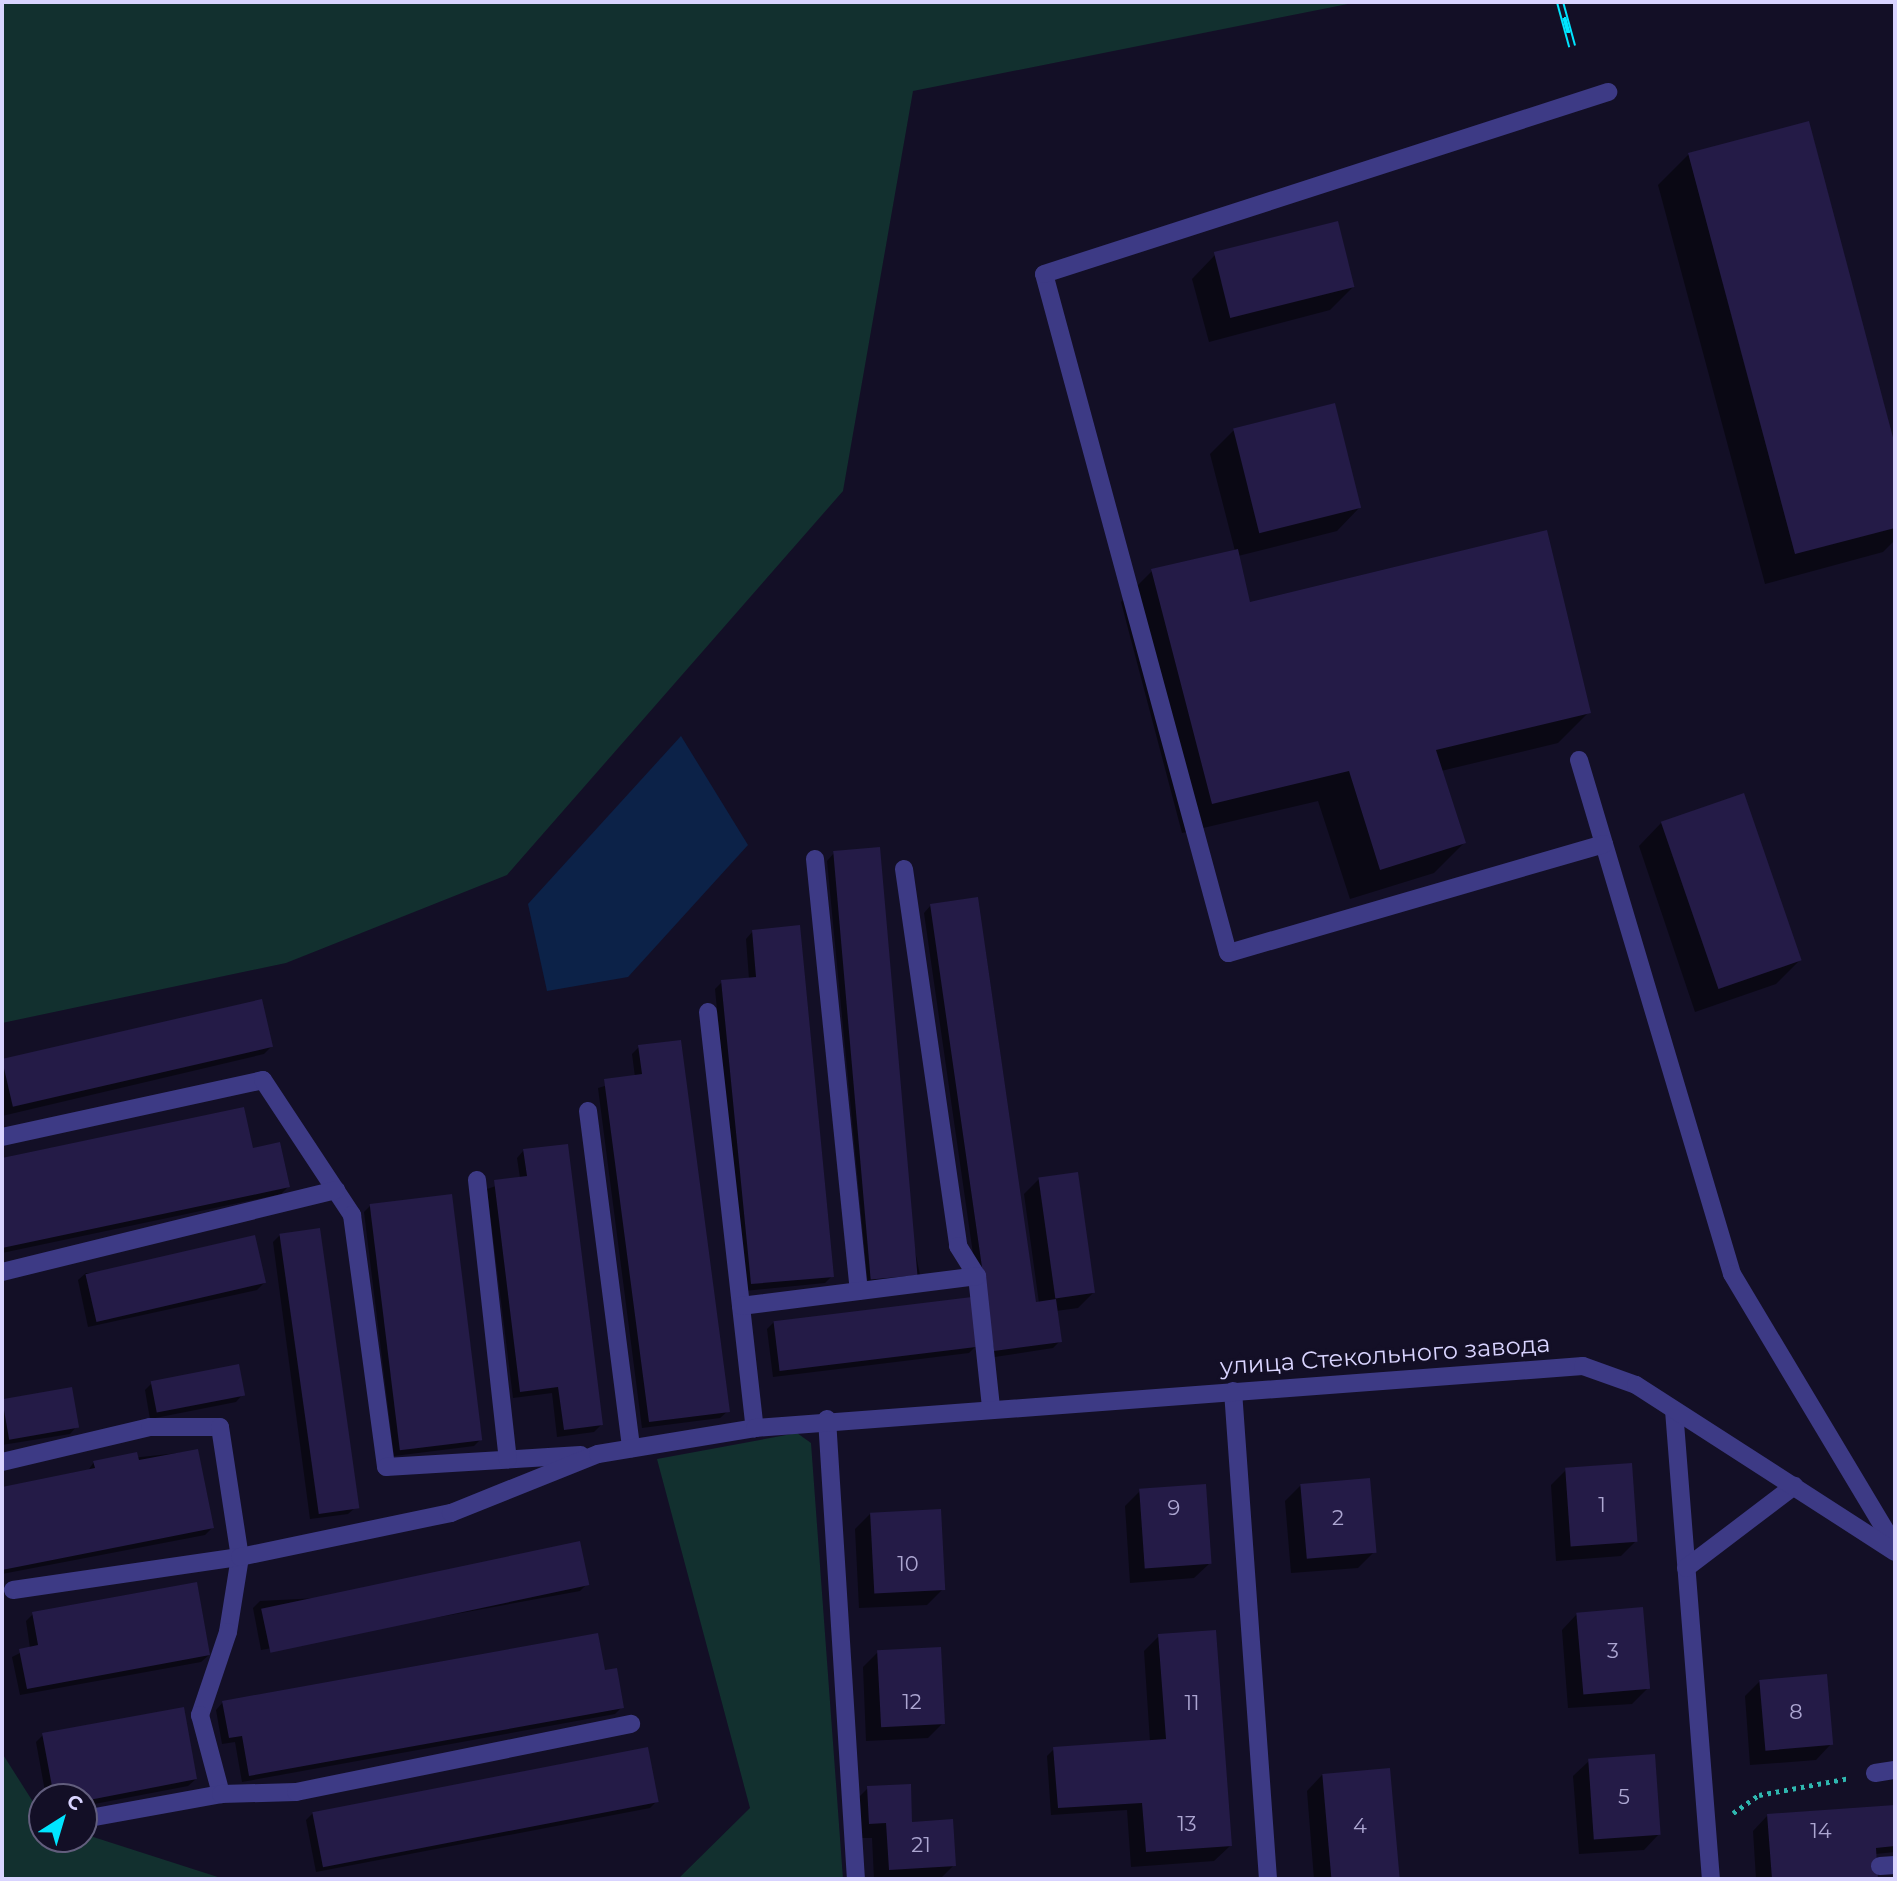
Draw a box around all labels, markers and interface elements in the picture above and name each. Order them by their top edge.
street label: улица Стекольного завода [1219,1329,1551,1381]
house number: 1 [1598,1492,1606,1518]
house number: 9 [1168,1495,1180,1521]
house number: 2 [1332,1505,1344,1531]
house number: 10 [897,1551,919,1577]
house number: 3 [1607,1638,1619,1664]
house number: 12 [902,1689,922,1715]
house number: 11 [1184,1690,1200,1716]
house number: 8 [1789,1699,1803,1725]
north arrow [28,1783,98,1853]
house number: 5 [1618,1784,1630,1810]
text: С [62,1789,87,1816]
house number: 13 [1177,1811,1197,1837]
house number: 4 [1353,1813,1367,1839]
house number: 14 [1810,1818,1832,1844]
house number: 21 [911,1832,931,1858]

